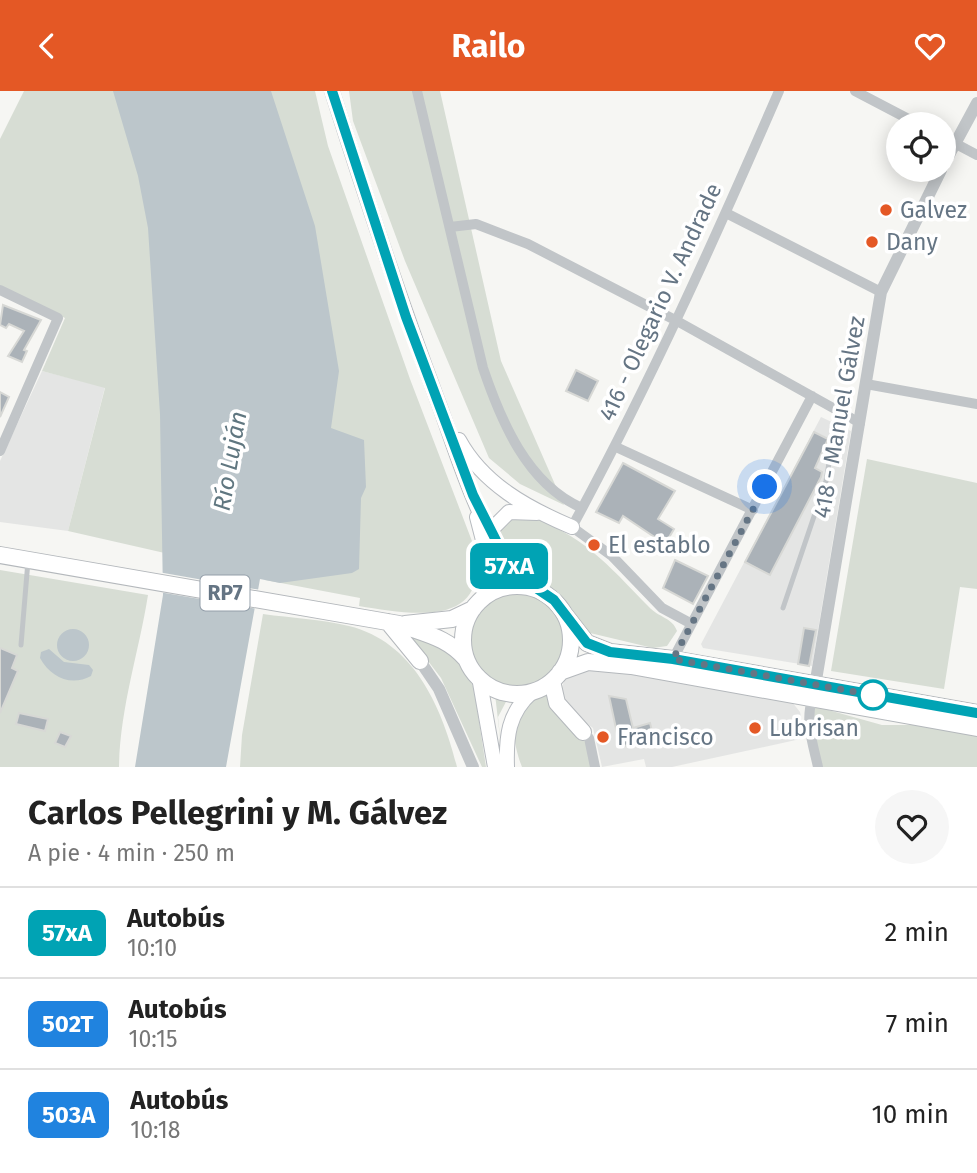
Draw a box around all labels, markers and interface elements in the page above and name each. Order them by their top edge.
icon: back [28,27,66,65]
text: Railo [451,27,526,65]
icon: heart [911,27,949,65]
map controls [886,112,956,182]
button: locate [886,112,956,182]
street label: 416 - Olegario V. Andrade [593,179,727,425]
place label: Galvez [900,196,967,224]
marker: Galvez [878,202,894,218]
place label: Dany [886,228,938,256]
marker: Dany [864,234,880,250]
street label: 418 - Manuel Gálvez [807,314,871,520]
water label: Río Luján [207,409,253,513]
your location [747,469,782,504]
place label: El establo [608,531,711,559]
marker: El establo [586,537,602,553]
line badge: 57xA [460,543,558,589]
text: 57xA [484,552,534,580]
road number: RP7 [201,575,250,611]
unlabelled marker [858,680,888,710]
place label: Lubrisan [769,714,859,742]
marker: Lubrisan [747,720,763,736]
place label: Francisco [617,723,714,751]
marker: Francisco [595,729,611,745]
button: heart [875,790,949,864]
text: Carlos Pellegrini y M. Gálvez [28,793,447,833]
text: A pie · 4 min · 250 m [28,839,235,867]
text: Autobús [127,903,225,934]
text: 2 min [884,917,949,948]
text: 57xA [42,919,92,947]
text: 10:10 [127,934,177,962]
text: Autobús [129,994,226,1025]
text: 7 min [886,1008,949,1039]
text: 502T [42,1010,94,1038]
text: 10:15 [129,1025,177,1053]
text: Autobús [130,1085,228,1116]
text: 10 min [871,1099,949,1130]
text: 503A [42,1101,95,1129]
text: 10:18 [130,1116,180,1144]

